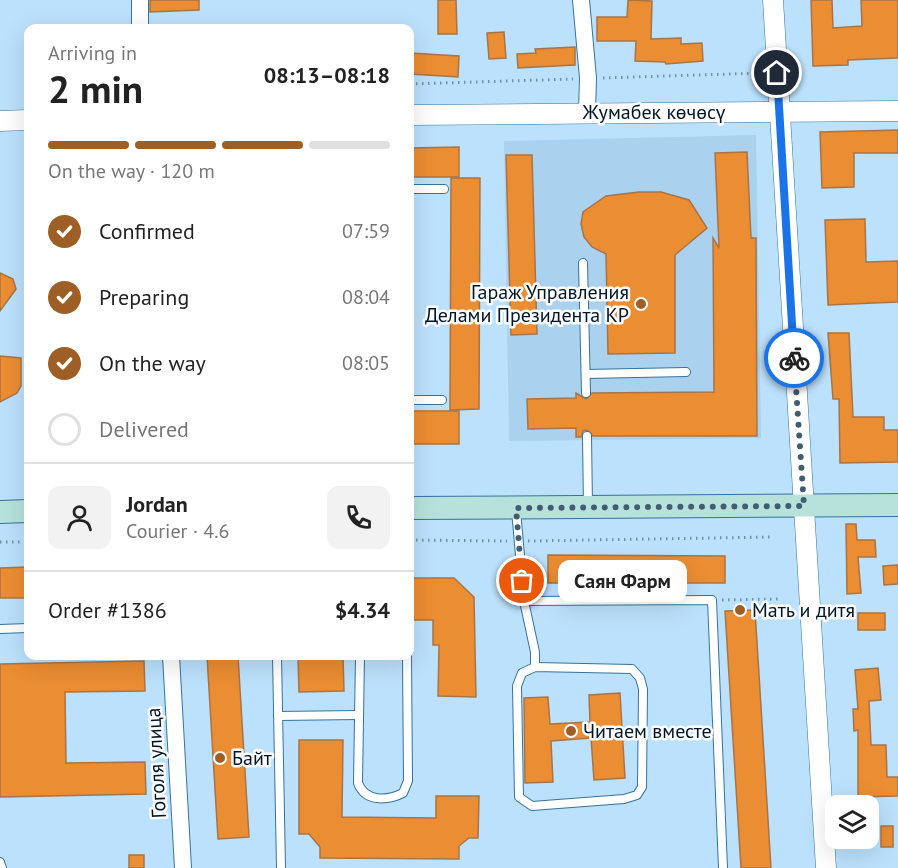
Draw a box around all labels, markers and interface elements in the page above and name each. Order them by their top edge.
text: Arriving in [48,40,137,66]
pin [751,47,802,98]
icon: home [760,56,793,89]
text: 08:13–08:18 [264,61,390,89]
text: 2 min [48,63,143,114]
street label: Жумабек көчөсү [581,99,726,125]
text: On the way · 120 m [48,158,215,184]
icon: check [48,215,81,248]
text: Confirmed [99,217,195,245]
text: 07:59 [342,218,390,244]
place label: Гараж Управления Делами Президента КР [425,279,629,328]
icon: check [48,281,81,314]
text: Preparing [99,283,189,311]
text: 08:04 [342,284,390,310]
marker: Гараж Управления Делами Президента КР [634,297,648,311]
courier [764,328,824,388]
icon: bike [778,342,811,375]
icon: check [48,347,81,380]
text: On the way [99,349,206,377]
text: 08:05 [342,350,390,376]
text: Delivered [99,415,189,443]
button: person [48,486,111,549]
button: phone [327,486,390,549]
text: Jordan [126,490,188,518]
text: Courier · 4.6 [126,518,229,544]
pin [496,555,547,606]
callout: Саян Фарм [558,560,687,602]
icon: bag [505,564,538,597]
text: Саян Фарм [574,568,671,594]
text: Order #1386 [48,596,167,624]
text: $4.34 [335,596,390,624]
place label: Мать и дитя [752,597,855,623]
marker: Мать и дитя [733,603,747,617]
street label: Гоголя улица [140,707,172,819]
place label: Читаем вместе [583,718,712,744]
marker: Читаем вместе [564,724,578,738]
place label: Байт [232,745,272,771]
marker: Байт [213,751,227,765]
map controls [825,795,879,849]
button: layers [825,795,879,849]

